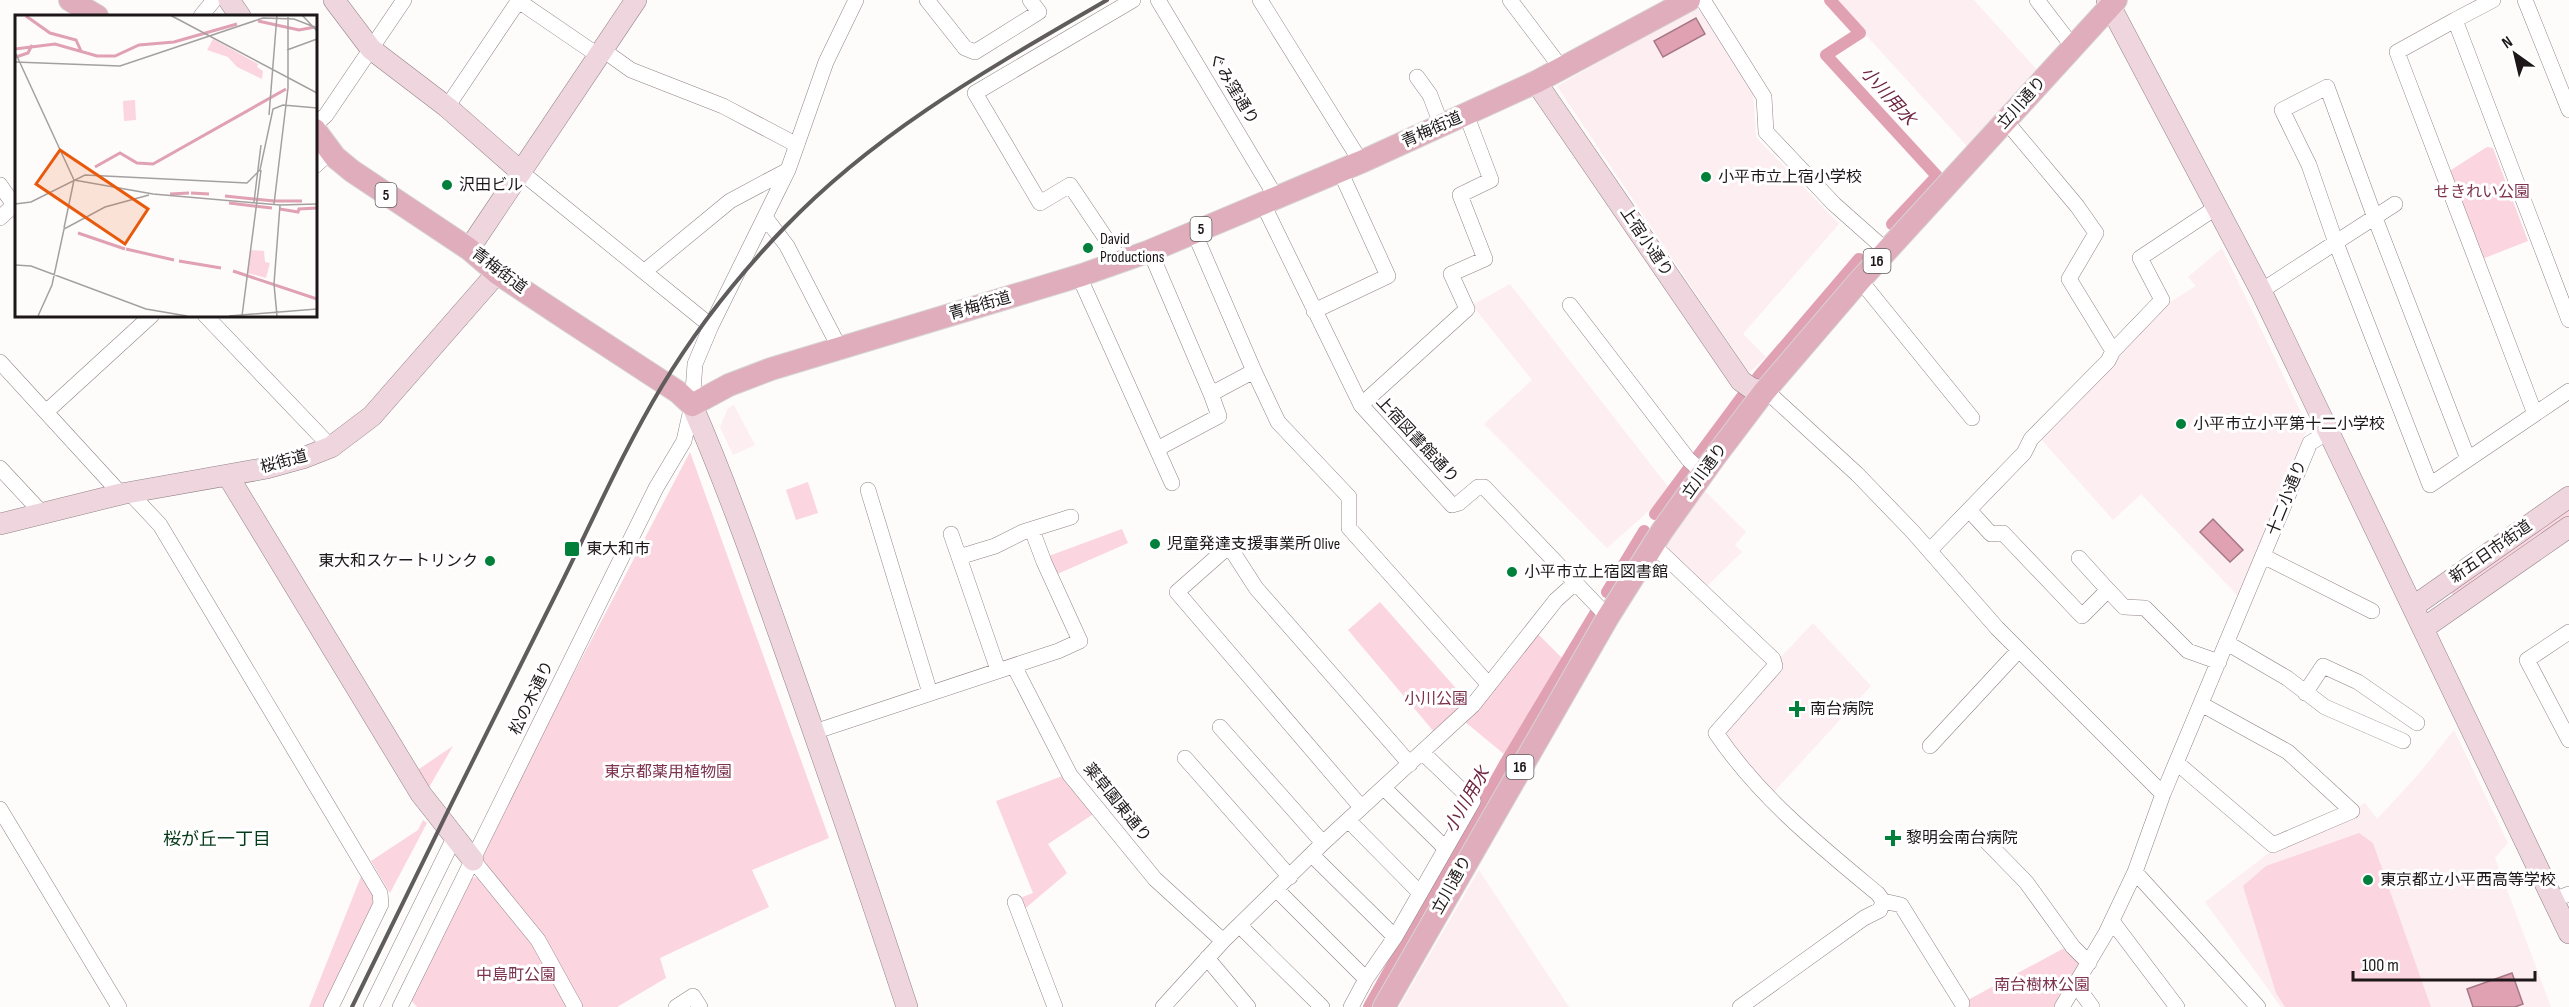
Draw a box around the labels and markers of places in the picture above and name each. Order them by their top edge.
place label: 小平市立上宿小学校 [1718,168,1862,187]
marker: 小平市立上宿小学校 [1699,170,1713,184]
place label: 沢田ビル [459,176,523,195]
marker: 沢田ビル [440,178,454,192]
place label: David Productions [1100,230,1165,267]
marker: David Productions [1081,241,1095,255]
place label: 小平市立小平第十二小学校 [2193,415,2385,434]
marker: 小平市立小平第十二小学校 [2174,417,2188,431]
place label: 児童発達支援事業所 Olive [1167,535,1340,554]
marker: 児童発達支援事業所 Olive [1148,537,1162,551]
marker: 東大和市 [563,540,581,558]
place label: 東大和市 [586,540,650,559]
place label: 東大和スケートリンク [318,552,478,571]
marker: 東大和スケートリンク [483,554,497,568]
place label: 小平市立上宿図書館 [1524,563,1668,582]
marker: 小平市立上宿図書館 [1505,565,1519,579]
marker: 南台病院 [1788,700,1806,718]
place label: 南台病院 [1810,700,1874,719]
marker: 黎明会南台病院 [1884,829,1902,847]
place label: 黎明会南台病院 [1906,829,2018,848]
place label: 東京都立小平西高等学校 [2380,871,2556,890]
marker: 東京都立小平西高等学校 [2361,873,2375,887]

